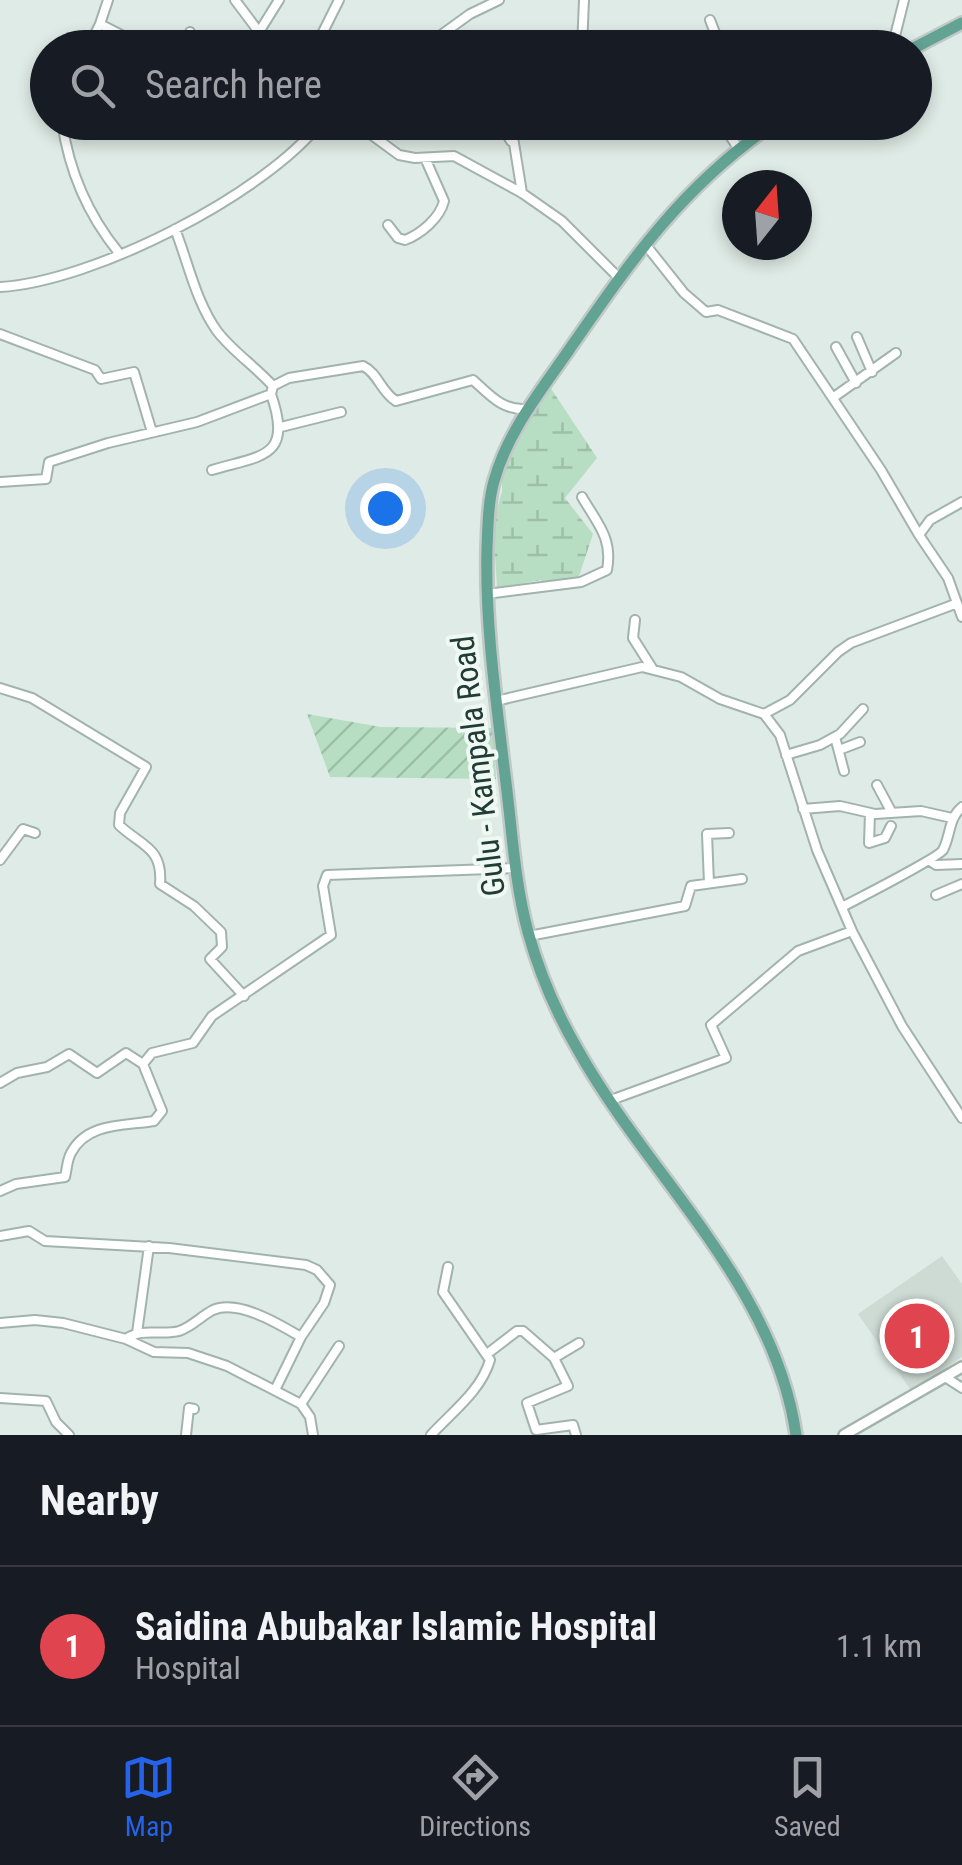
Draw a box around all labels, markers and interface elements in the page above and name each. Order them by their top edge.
search box [30,30,932,140]
icon: search [65,58,120,113]
text: Search here [145,63,322,107]
north arrow [722,170,812,260]
your location [360,483,411,534]
street label: Gulu - Kampala Road [443,634,513,898]
pin: 1 [884,1298,950,1374]
text: Nearby [40,1476,159,1525]
text: Saidina Abubakar Islamic Hospital [135,1605,657,1649]
text: 1 [64,1627,81,1665]
text: 1.1 km [836,1627,922,1665]
text: Hospital [135,1649,241,1687]
tab: Map [121,1750,176,1843]
tab: Directions [419,1750,531,1843]
tab: Saved [774,1750,841,1843]

